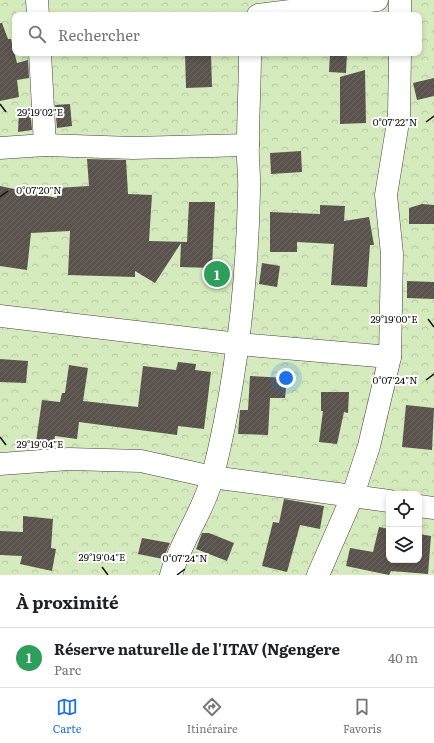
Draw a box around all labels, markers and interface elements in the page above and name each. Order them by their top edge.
search box [12,12,422,56]
icon: search [26,23,48,45]
text: Rechercher [58,23,140,46]
text: 29°19'02"E [17,104,63,119]
text: 0°07'22"N [373,114,417,129]
text: 0°07'20"N [16,182,62,197]
pin: 1 [204,259,230,289]
text: 29°19'00"E [370,311,418,326]
your location [276,368,296,388]
text: 0°07'24"N [372,372,418,387]
text: 29°19'04"E [17,436,63,451]
map controls [386,491,422,563]
button: locate [386,491,422,527]
button: layers [386,527,422,563]
text: 29°19'04"E [79,549,125,564]
text: 0°07'24"N [162,550,208,565]
text: À proximité [16,589,119,614]
text: Réserve naturelle de l'ITAV (Ngengere [54,637,340,660]
text: 1 [26,648,32,667]
text: 40 m [388,648,418,667]
text: Parc [54,660,81,679]
tab: Carte [53,696,81,736]
tab: Itinéraire [187,696,238,736]
tab: Favoris [343,696,381,736]

